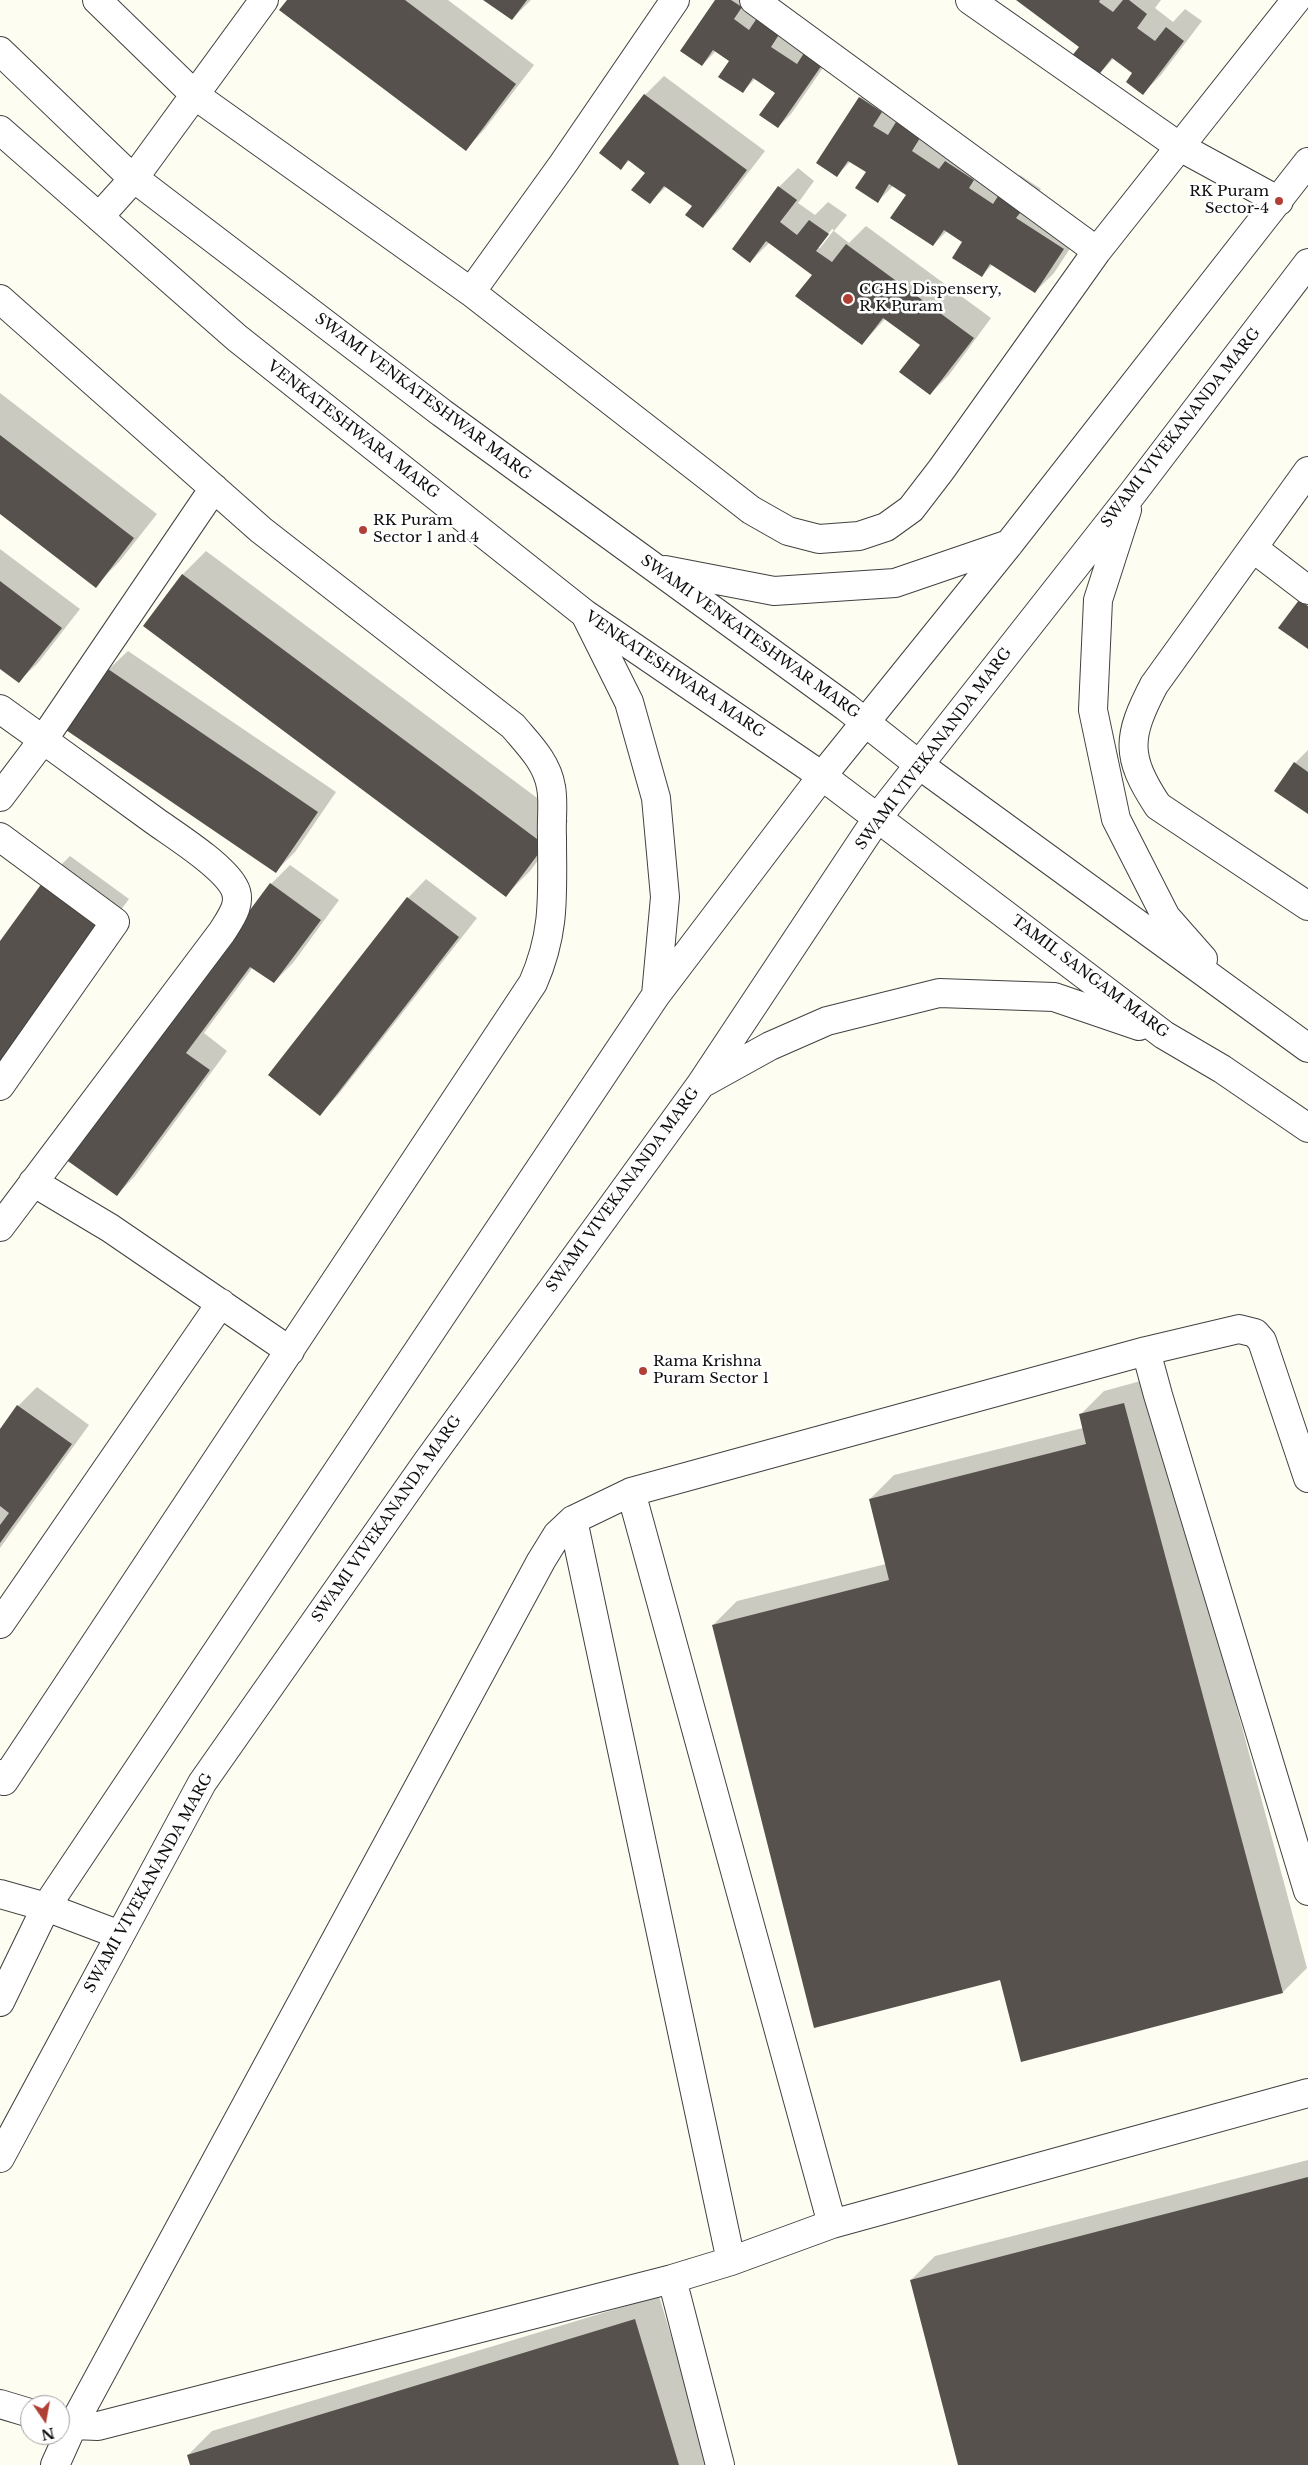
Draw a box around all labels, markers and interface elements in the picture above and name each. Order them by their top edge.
place label: RK Puram Sector-4 [1189,183,1269,218]
marker: RK Puram Sector-4 [1273,195,1285,207]
place label: CGHS Dispensery, R K Puram [859,281,1002,316]
marker: CGHS Dispensery, R K Puram [841,292,855,306]
street label: SWAMI VENKATESHWAR MARG [311,310,535,484]
street label: SWAMI VIVEKANANDA MARG [1097,325,1265,531]
street label: VENKATESHWARA MARG [263,357,443,503]
place label: RK Puram Sector 1 and 4 [373,512,479,547]
marker: RK Puram Sector 1 and 4 [357,524,369,536]
street label: SWAMI VENKATESHWAR MARG [637,551,863,723]
street label: VENKATESHWARA MARG [582,608,768,742]
street label: SWAMI VIVEKANANDA MARG [852,644,1016,854]
street label: TAMIL SANGAM MARG [1008,912,1172,1042]
street label: SWAMI VIVEKANANDA MARG [543,1084,703,1296]
place label: Rama Krishna Puram Sector 1 [653,1353,769,1388]
marker: Rama Krishna Puram Sector 1 [637,1365,649,1377]
street label: SWAMI VIVEKANANDA MARG [308,1412,466,1626]
street label: SWAMI VIVEKANANDA MARG [81,1770,217,1996]
north arrow [20,2395,70,2445]
text: N [40,2424,56,2444]

